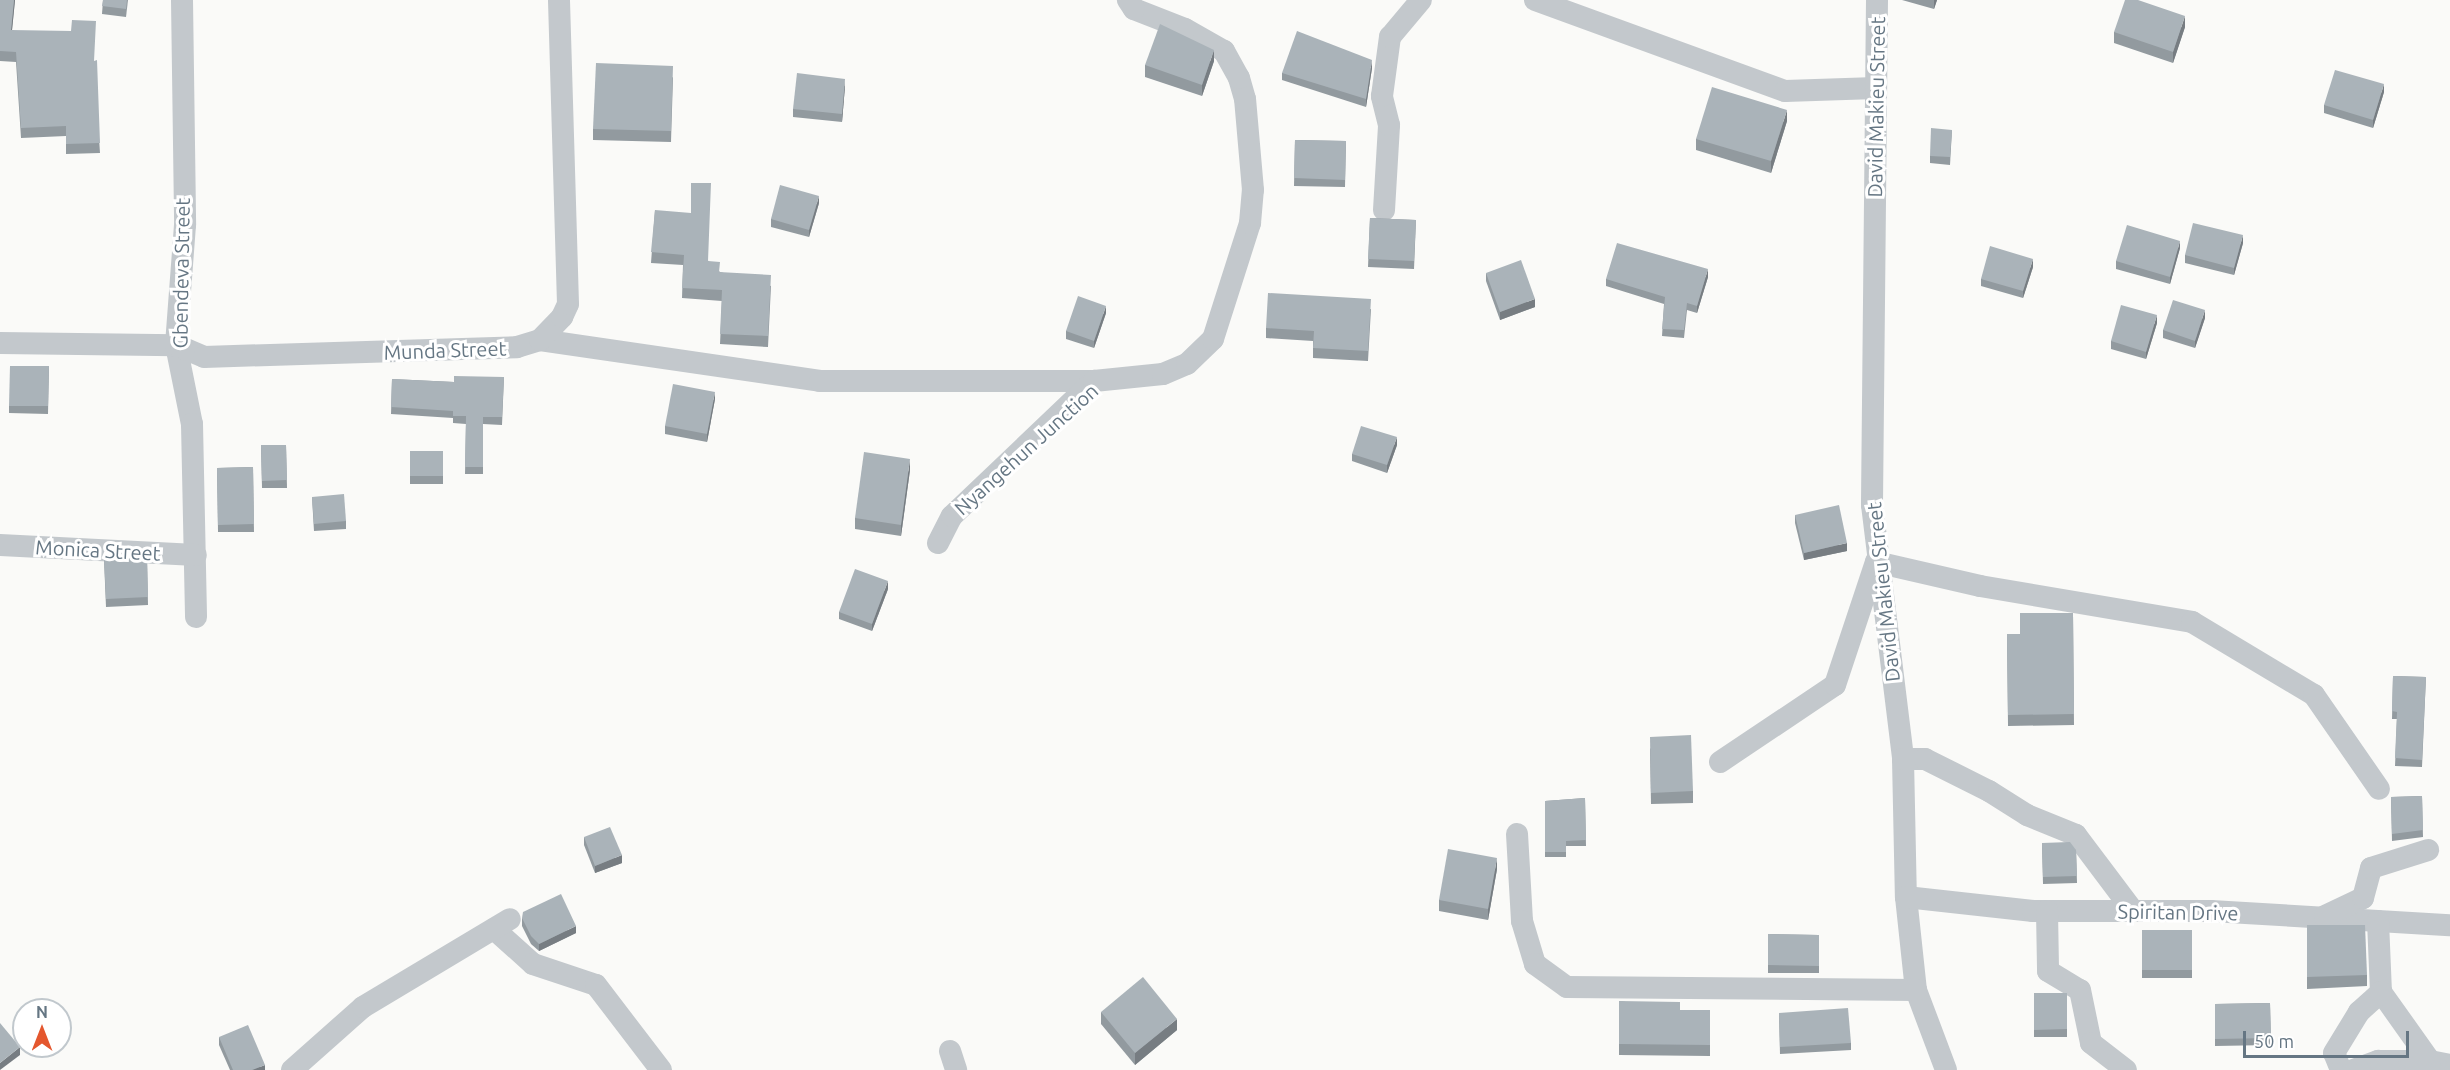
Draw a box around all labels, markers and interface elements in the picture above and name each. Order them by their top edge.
street label: David Makieu Street [1862,16,1890,198]
street label: Gbendeva Street [168,198,194,348]
street label: Munda Street [383,336,507,364]
street label: Nyangehun Junction [949,378,1103,520]
street label: David Makieu Street [1862,501,1904,683]
street label: Monica Street [35,535,161,565]
street label: Spiritan Drive [2117,899,2239,925]
north arrow [12,998,72,1058]
text: N [36,1003,48,1021]
scale bar [2246,1019,2412,1057]
text: 50 m [2254,1031,2294,1051]

